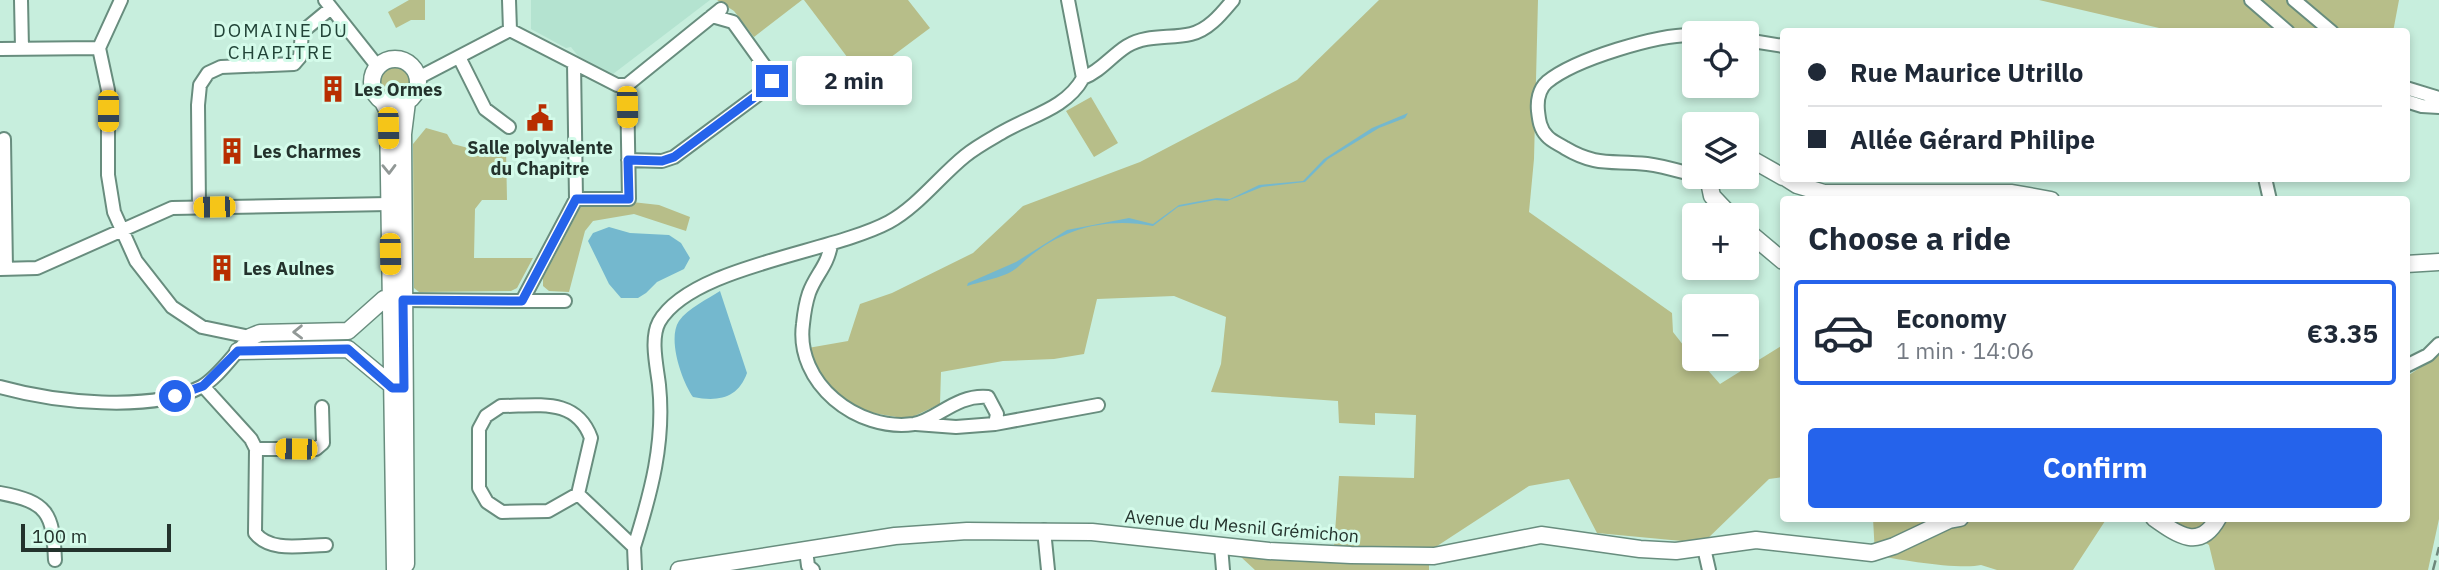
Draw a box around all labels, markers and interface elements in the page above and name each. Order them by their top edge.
district label: DOMAINE DU CHAPITRE [213,18,349,64]
map controls [1682,21,1759,371]
button: locate [1682,21,1759,98]
text: Rue Maurice Utrillo [1850,55,2084,89]
callout: 2 min [796,56,912,106]
route end [756,65,788,97]
text: 2 min [824,65,884,95]
building icon: Les Ormes [318,74,348,104]
place label: Les Ormes [354,78,442,101]
car [617,86,638,128]
car [98,90,119,132]
public building icon: Salle polyvalente du Chapitre [525,103,555,133]
car [378,107,399,149]
button: layers [1682,112,1759,189]
text: Allée Gérard Philipe [1850,122,2095,156]
building icon: Les Charmes [217,136,247,166]
place label: Salle polyvalente du Chapitre [467,136,613,180]
place label: Les Charmes [253,140,361,163]
one-way arrow [381,164,397,175]
car [193,196,236,218]
button: + [1682,203,1759,280]
text: Choose a ride [1808,217,2011,259]
car [380,233,401,275]
building icon: Les Aulnes [207,253,237,283]
place label: Les Aulnes [243,257,334,280]
button: − [1682,294,1759,371]
icon: car [1812,301,1875,364]
text: Economy [1896,301,2007,335]
text: €3.35 [2307,316,2378,350]
one-way arrow [293,324,303,340]
text: 1 min · 14:06 [1896,335,2034,365]
route start [159,380,191,412]
button: Confirm [1808,428,2382,508]
car [275,438,318,460]
street label: Avenue du Mesnil Grémichon [1124,504,1360,548]
scale bar [21,521,172,553]
text: 100 m [32,524,87,548]

